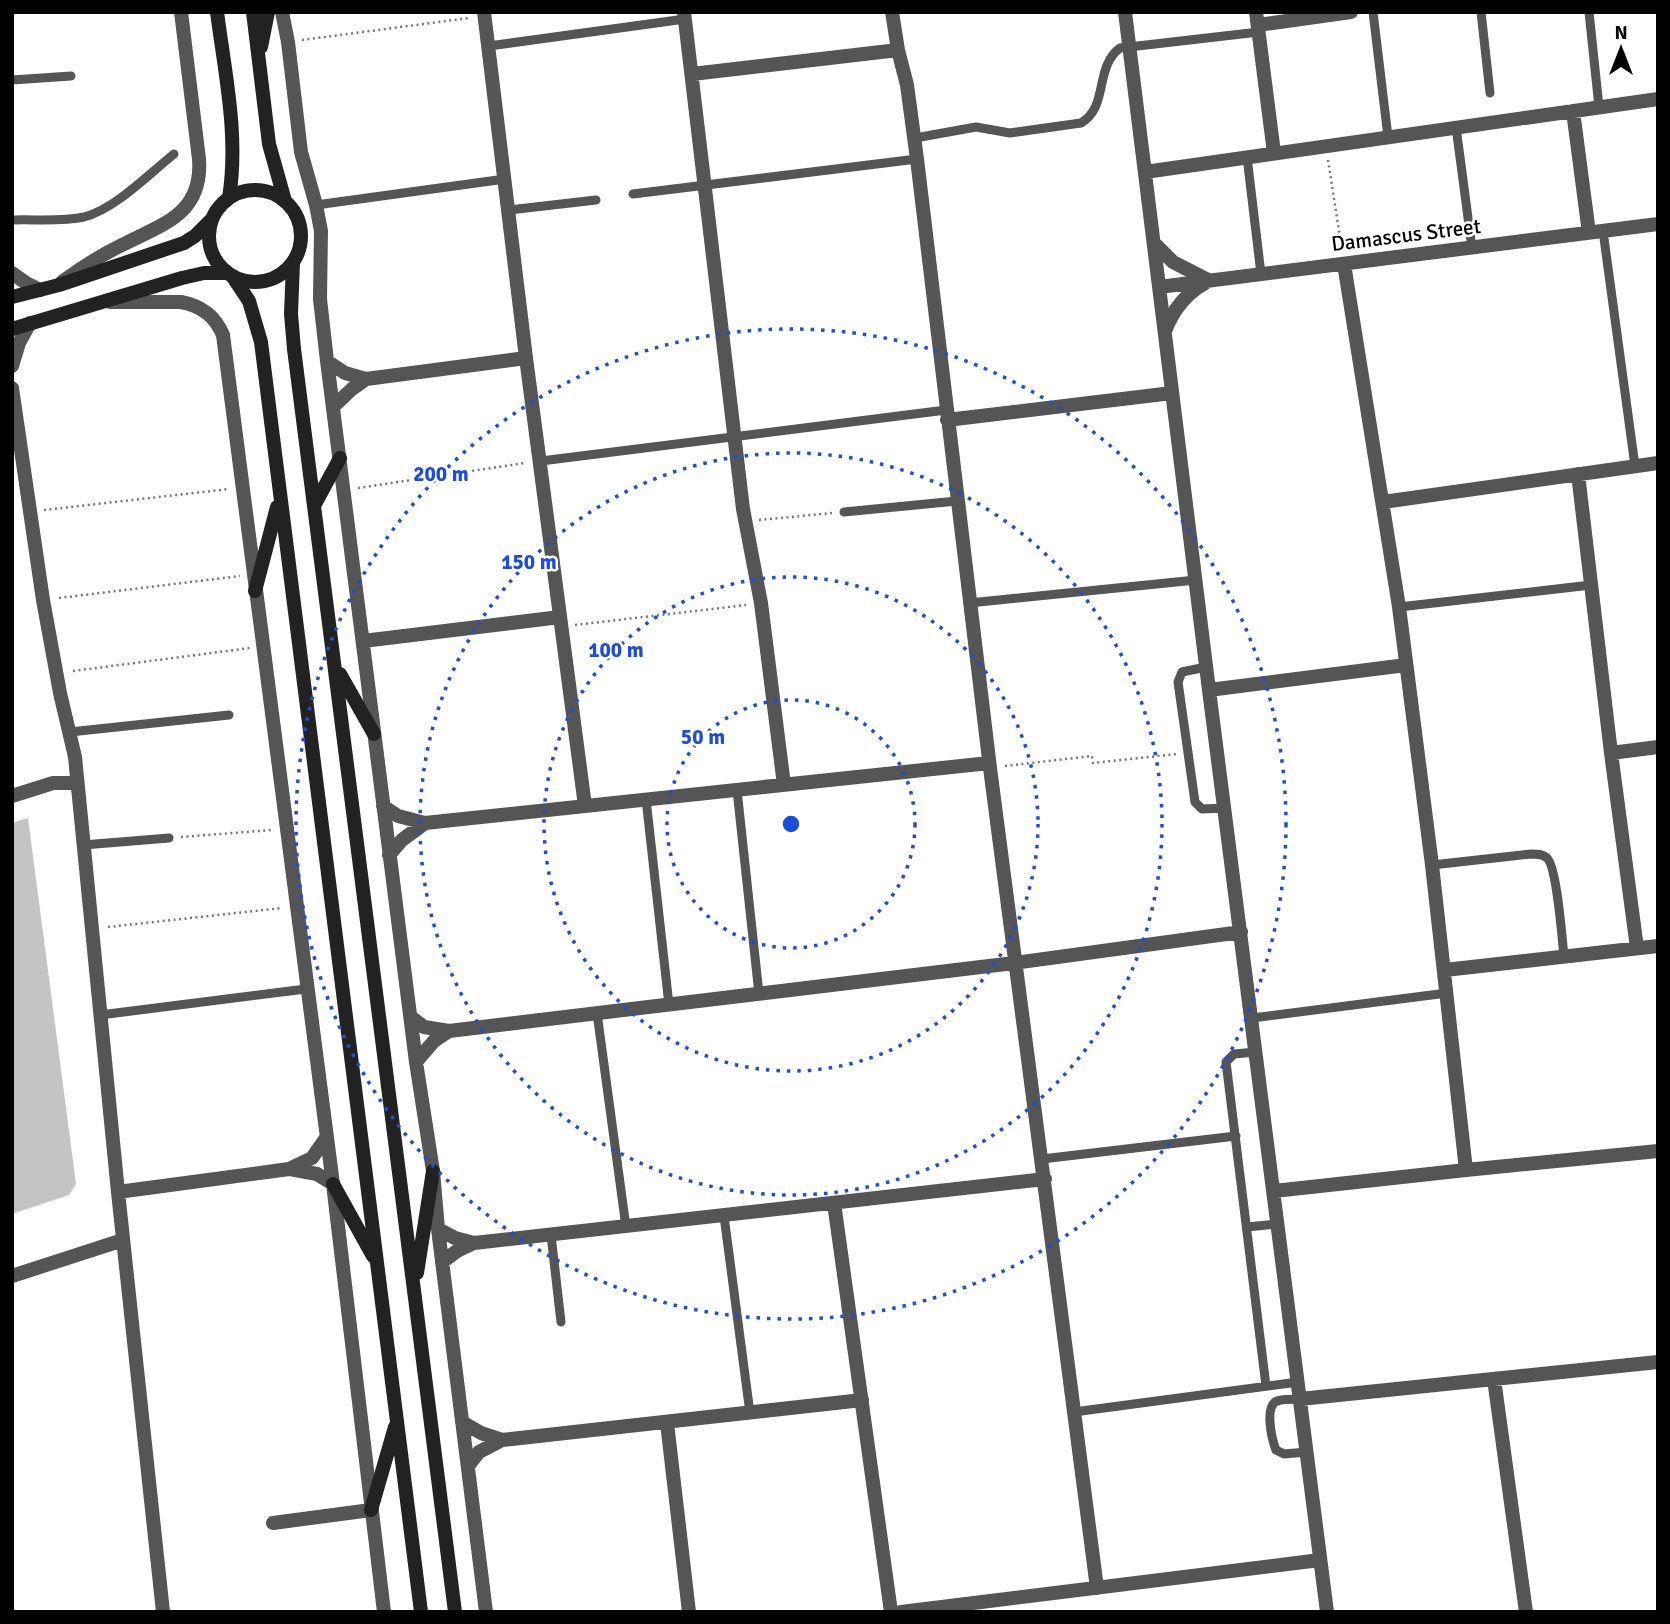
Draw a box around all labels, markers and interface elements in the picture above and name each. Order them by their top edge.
north arrow [1586,14,1656,84]
text: N [1614,21,1628,45]
street label: Damascus Street [1330,213,1482,257]
text: 200 m [413,461,469,487]
text: 150 m [501,549,557,575]
text: 100 m [588,637,644,663]
text: 50 m [681,724,725,750]
centre of rings [779,812,803,836]

